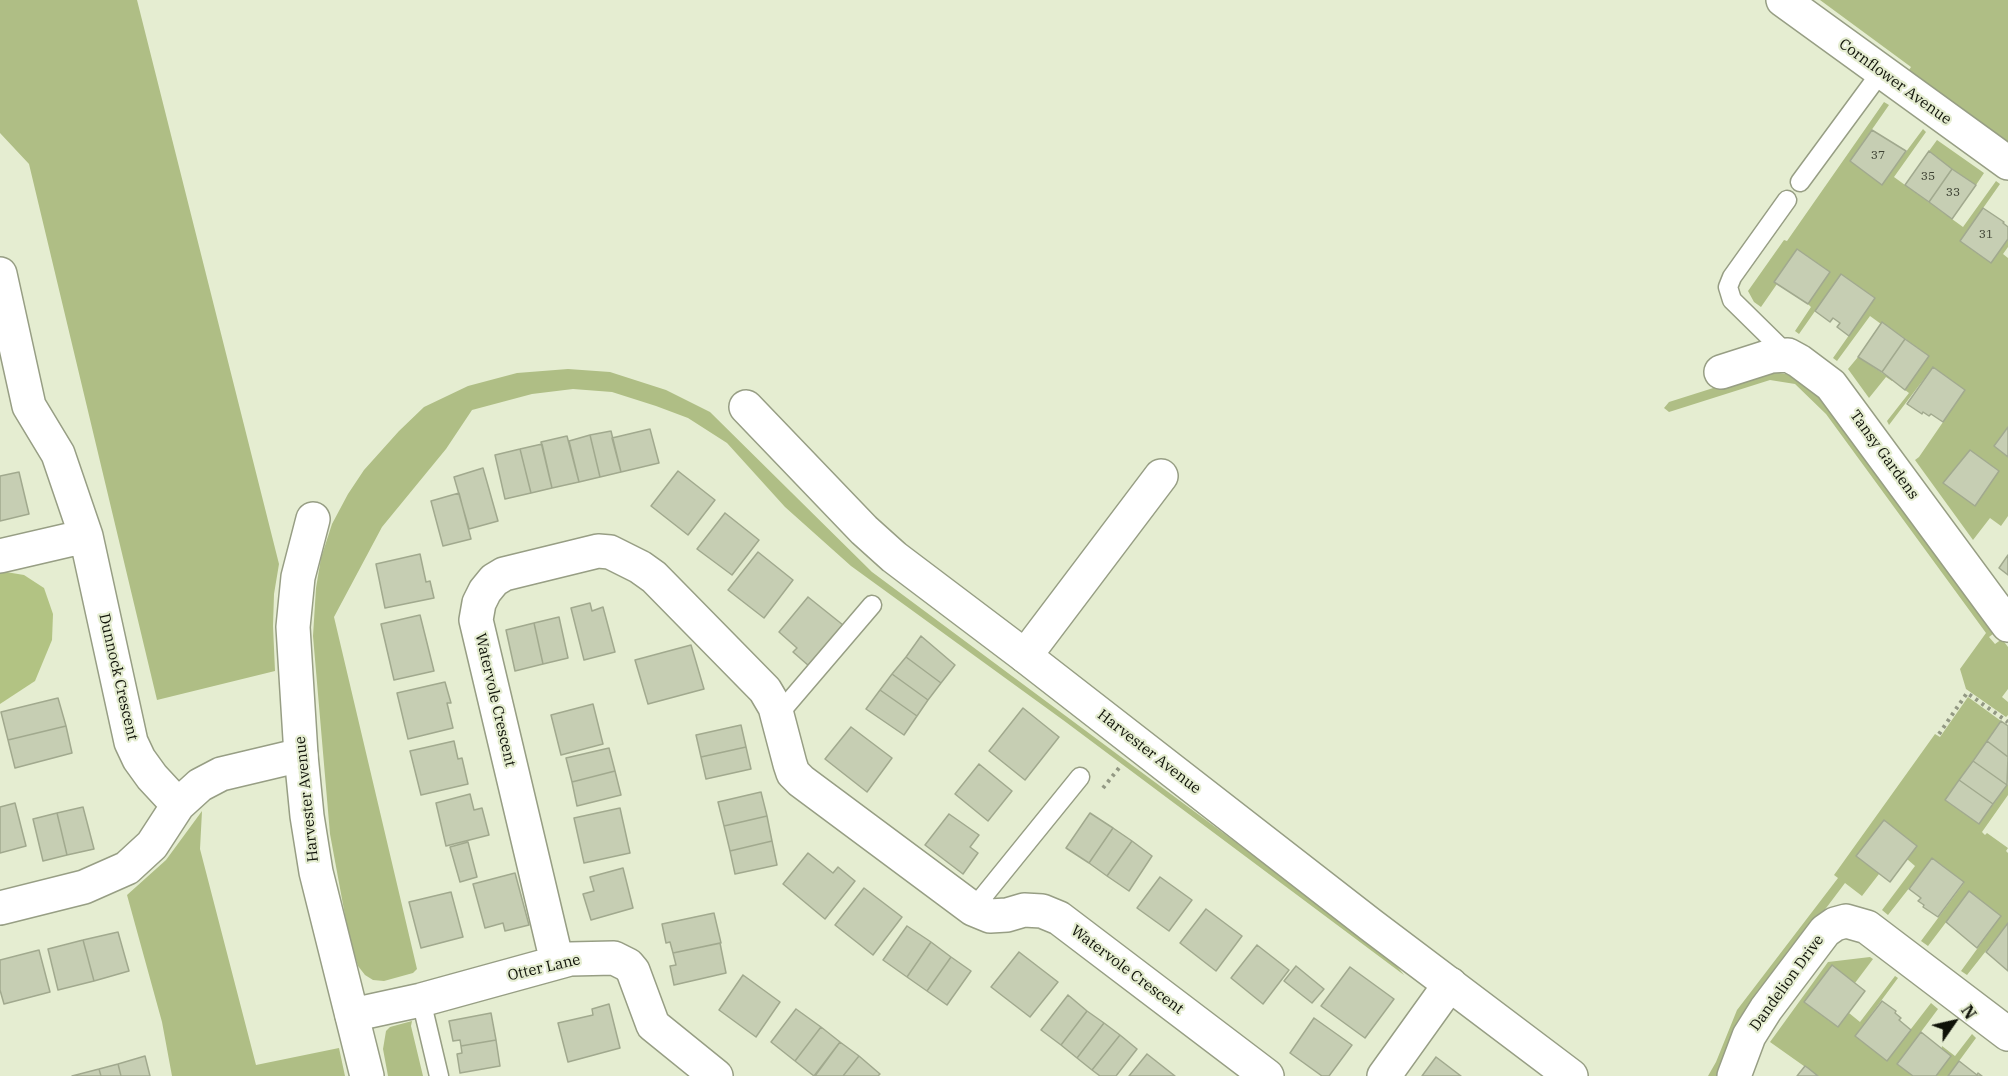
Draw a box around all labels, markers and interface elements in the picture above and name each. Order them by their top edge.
street label: Cornflower Avenue [1835,35,1955,129]
house number: 37 [1871,149,1885,163]
house number: 35 [1921,170,1935,184]
house number: 33 [1946,186,1960,200]
house number: 31 [1979,228,1993,242]
street label: Tansy Gardens [1846,407,1922,503]
street label: Dunnock Crescent [95,612,141,742]
street label: Watervole Crescent [471,631,519,769]
street label: Harvester Avenue [1094,706,1204,798]
street label: Harvester Avenue [291,735,323,863]
street label: Watervole Crescent [1067,922,1187,1018]
street label: Dandelion Drive [1746,932,1828,1034]
street label: Otter Lane [506,951,582,985]
north arrow [1924,992,1984,1052]
text: N [1957,1001,1981,1023]

